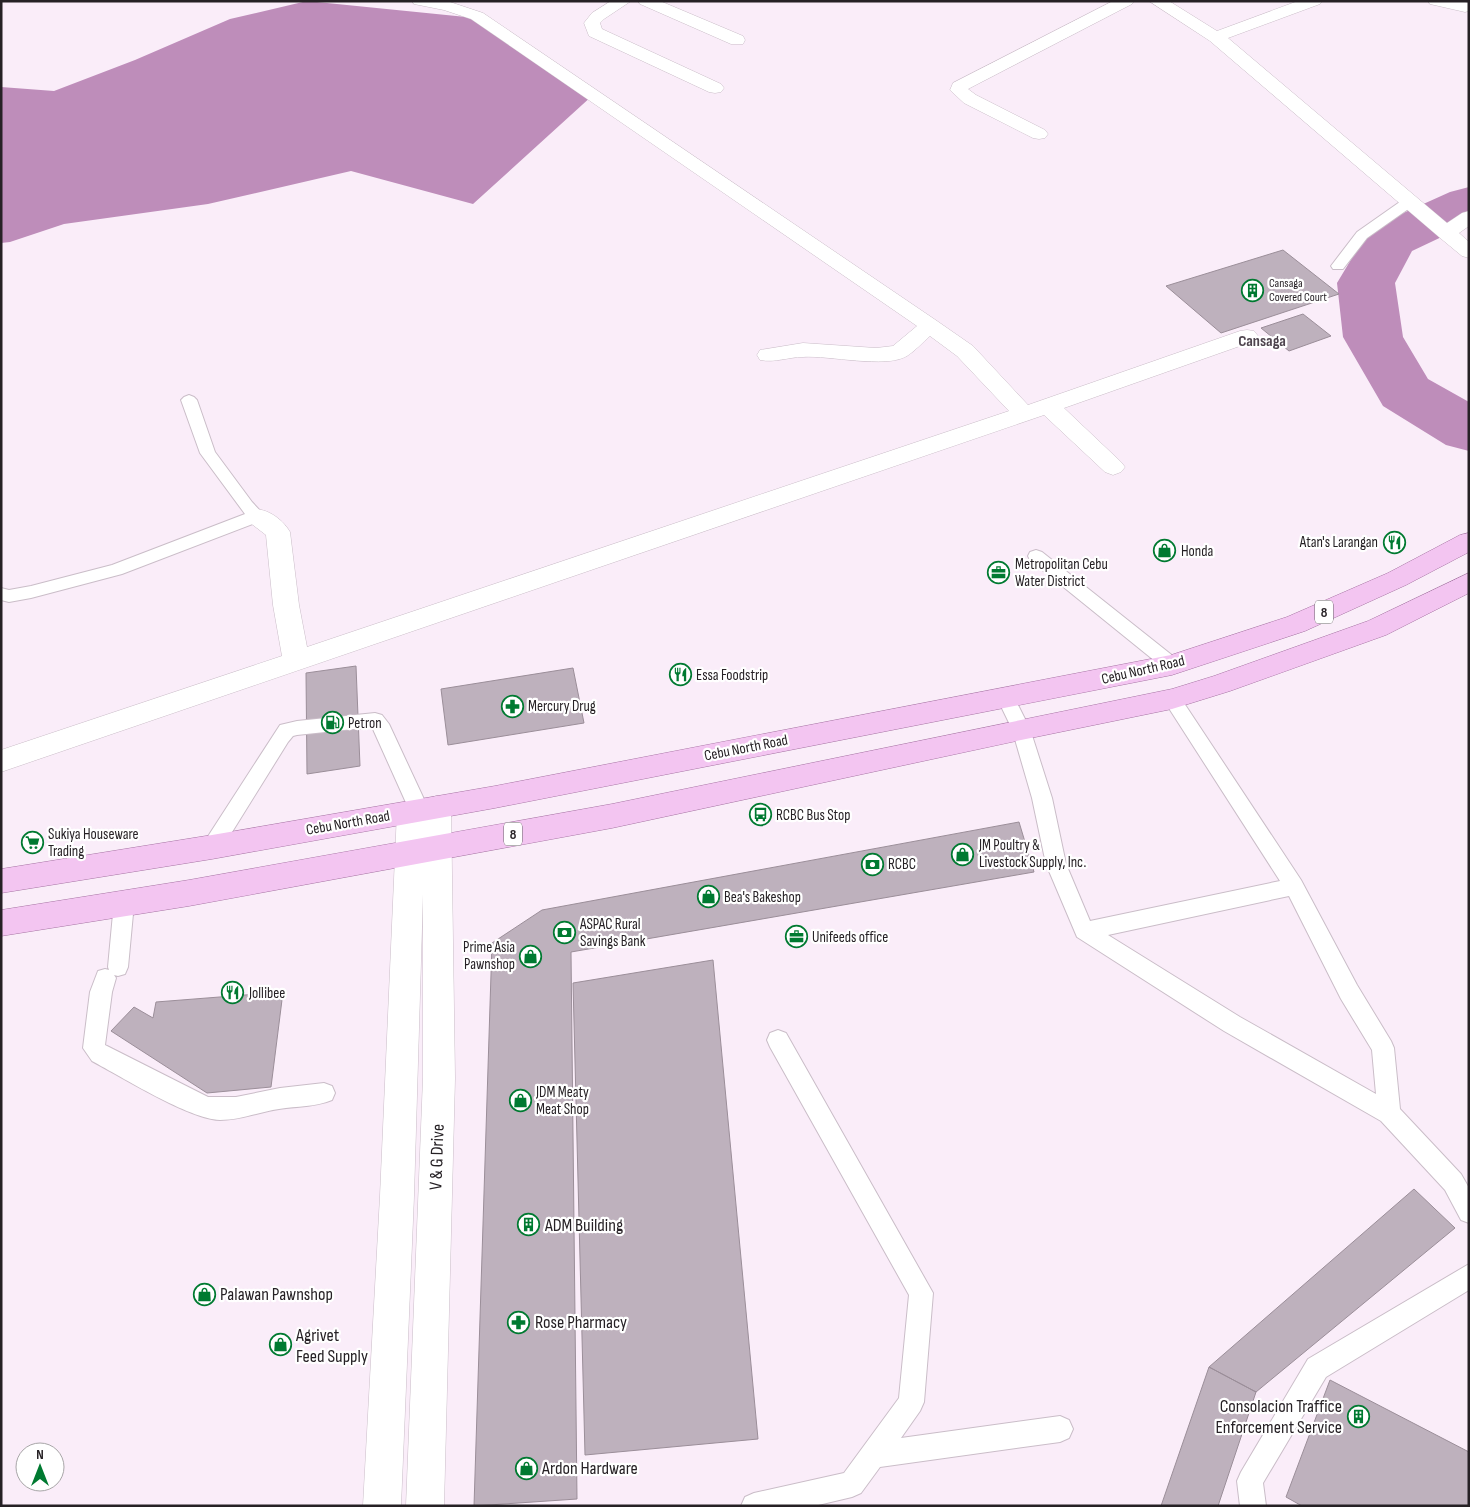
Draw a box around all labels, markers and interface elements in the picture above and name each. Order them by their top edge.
place label: Cansaga Covered Court [1269,276,1327,305]
building icon: Cansaga Covered Court [1241,278,1265,302]
district label: Cansaga [1238,332,1286,351]
restaurant icon: Atan's Larangan [1382,530,1406,554]
place label: Atan's Larangan [1299,533,1378,552]
shop icon: Honda [1153,539,1177,563]
place label: Honda [1181,542,1214,561]
place label: Metropolitan Cebu Water District [1015,555,1108,591]
office icon: Metropolitan Cebu Water District [987,561,1011,585]
road number: 8 [1315,600,1333,624]
street label: Cebu North Road [1100,651,1186,689]
restaurant icon: Essa Foodstrip [668,663,692,687]
place label: Essa Foodstrip [696,666,768,685]
pharmacy icon: Mercury Drug [500,694,524,718]
place label: Mercury Drug [528,697,596,716]
fuel station icon: Petron [320,711,344,735]
place label: Petron [348,714,382,733]
street label: Cebu North Road [703,731,789,765]
bus stop icon: RCBC Bus Stop [748,803,772,827]
street label: Cebu North Road [305,806,391,840]
place label: RCBC Bus Stop [776,806,850,825]
road number: 8 [504,822,522,846]
place label: Sukiya Houseware Trading [48,825,139,861]
supermarket icon: Sukiya Houseware Trading [20,831,44,855]
place label: JM Poultry & Livestock Supply, Inc. [978,836,1086,872]
shop icon: JM Poultry & Livestock Supply, Inc. [951,842,975,866]
bank icon: RCBC [860,852,884,876]
place label: RCBC [888,855,916,874]
shop icon: Bea's Bakeshop [696,885,720,909]
place label: Bea's Bakeshop [724,888,801,907]
place label: ASPAC Rural Savings Bank [579,915,646,951]
bank icon: ASPAC Rural Savings Bank [552,921,576,945]
office icon: Unifeeds office [784,925,808,949]
place label: Unifeeds office [812,928,888,947]
place label: Prime Asia Pawnshop [463,938,515,974]
shop icon: Prime Asia Pawnshop [519,944,543,968]
restaurant icon: Jollibee [221,981,245,1005]
place label: Jollibee [248,984,285,1003]
place label: JDM Meaty Meat Shop [535,1083,589,1119]
shop icon: JDM Meaty Meat Shop [508,1089,532,1113]
street label: V & G Drive [425,1124,449,1190]
building icon: ADM Building [517,1213,541,1237]
place label: ADM Building [544,1215,623,1236]
shop icon: Palawan Pawnshop [192,1282,216,1306]
place label: Palawan Pawnshop [220,1284,333,1305]
pharmacy icon: Rose Pharmacy [507,1310,531,1334]
place label: Rose Pharmacy [535,1312,627,1333]
place label: Agrivet Feed Supply [295,1325,368,1367]
shop icon: Agrivet Feed Supply [268,1333,292,1357]
place label: Consolacion Traffice Enforcement Service [1215,1396,1342,1438]
building icon: Consolacion Traffice Enforcement Service [1346,1404,1370,1428]
north arrow [15,1442,65,1492]
text: N [36,1446,44,1463]
shop icon: Ardon Hardware [514,1456,538,1480]
place label: Ardon Hardware [541,1458,638,1479]

